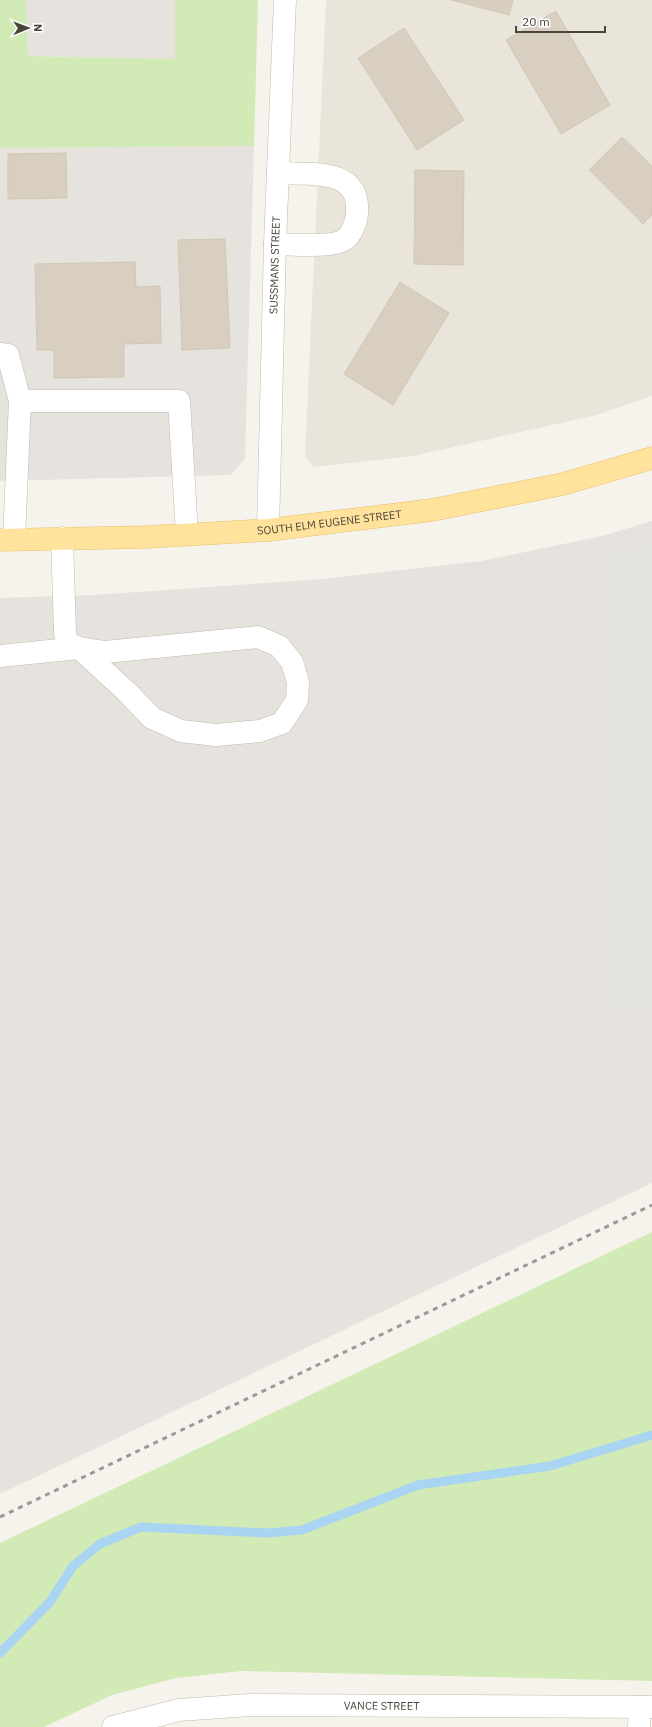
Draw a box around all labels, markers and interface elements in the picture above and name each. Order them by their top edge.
north arrow [8,8,48,48]
scale bar [516,8,605,34]
text: 20 m [522,14,550,29]
text: N [31,24,45,32]
street label: SUSSMANS STREET [266,215,283,314]
street label: SOUTH ELM EUGENE STREET [257,507,403,538]
street label: VANCE STREET [344,1698,420,1713]

